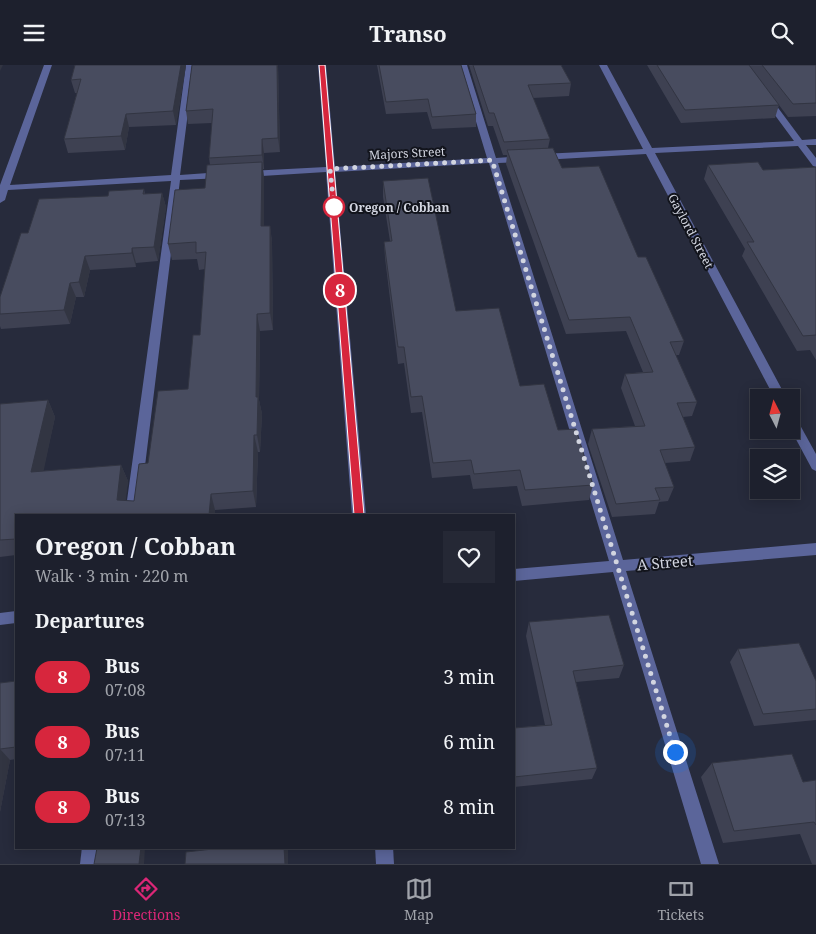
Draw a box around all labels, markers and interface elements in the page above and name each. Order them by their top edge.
text: Transo [369,18,447,48]
icon: menu [20,19,48,47]
icon: search [768,19,796,47]
street label: Majors Street [369,143,445,163]
street label: Gaylord Street [664,191,718,271]
marker: Oregon / Cobban [323,196,345,218]
place label: Oregon / Cobban [349,199,450,216]
line badge: 8 [324,274,356,306]
text: 8 [335,278,345,302]
north arrow [750,389,800,439]
map controls [750,389,800,499]
button: layers [750,449,800,499]
text: Oregon / Cobban [35,529,236,562]
button: heart [443,531,495,583]
street label: A Street [636,550,694,574]
text: Walk · 3 min · 220 m [35,565,188,587]
text: Departures [35,608,144,634]
text: Bus [105,653,140,679]
text: 3 min [443,664,495,690]
text: 8 [57,665,68,689]
text: 07:08 [105,679,145,701]
text: Bus [105,718,140,744]
text: 6 min [443,729,495,755]
text: 8 [57,730,68,754]
your location [663,740,688,765]
text: 07:11 [105,744,145,766]
text: Bus [105,783,140,809]
text: 8 min [443,794,495,820]
text: 8 [57,795,68,819]
text: 07:13 [105,809,145,831]
tab: Directions [112,875,180,924]
tab: Map [404,875,434,924]
tab: Tickets [658,875,704,924]

